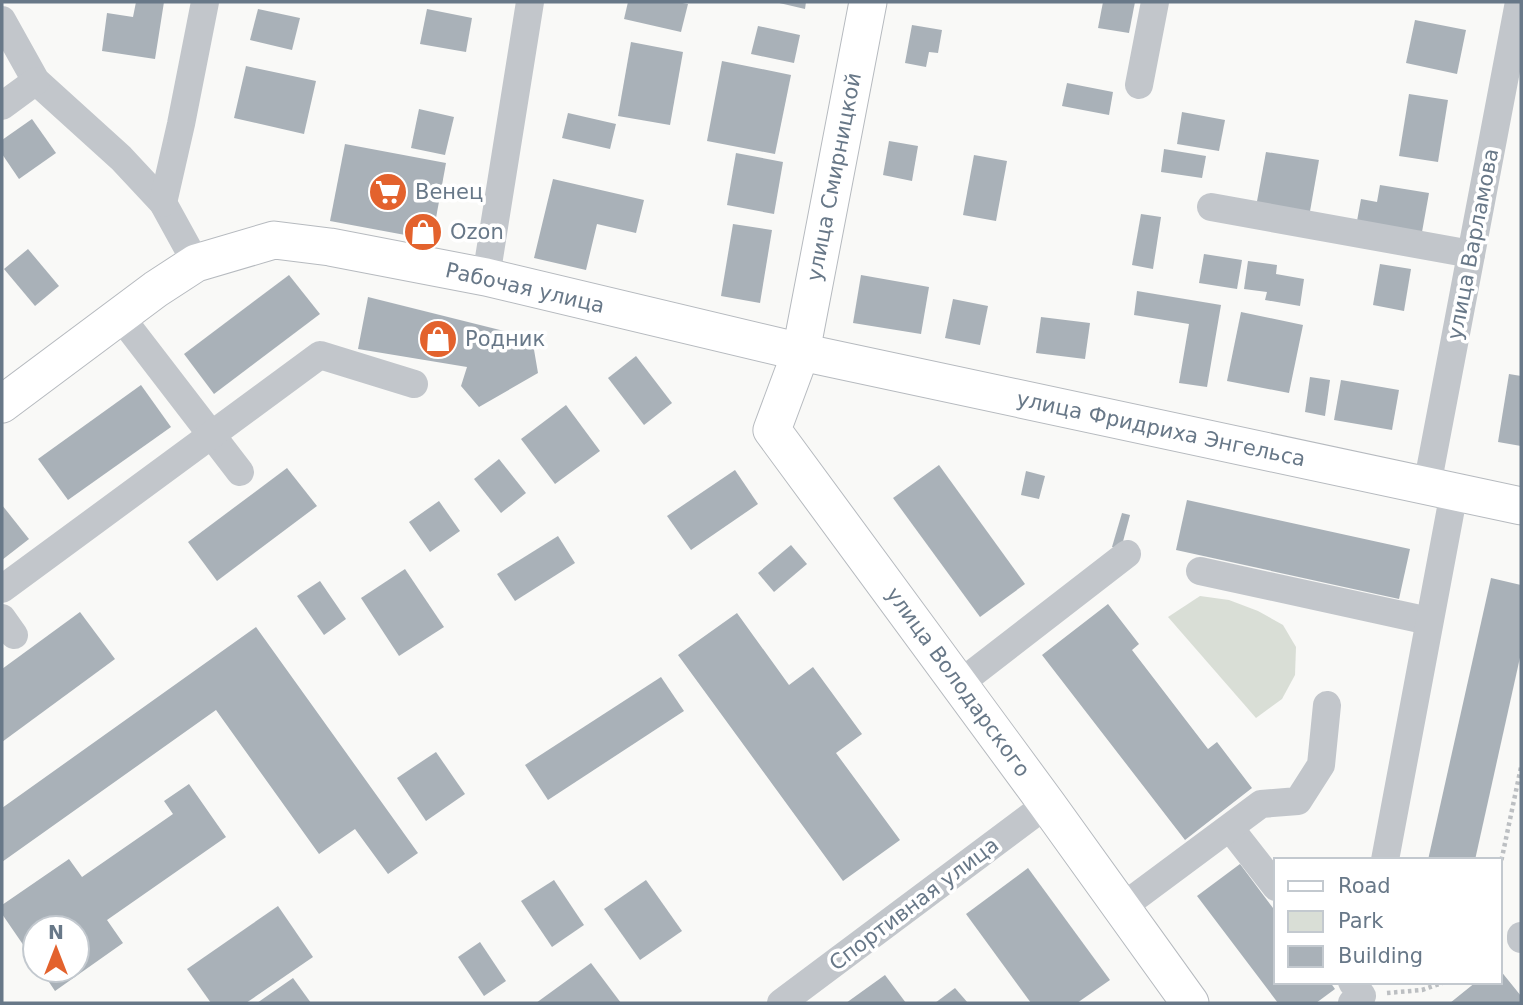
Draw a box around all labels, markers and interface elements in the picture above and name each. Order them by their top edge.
street label: улица Смирницкой [802,71,866,283]
street label: улица Варламова [1443,146,1503,342]
supermarket icon: Венец [367,171,409,213]
place label: Венец [415,180,483,204]
shop icon: Ozon [402,211,444,253]
place label: Ozon [450,220,504,244]
street label: Рабочая улица [443,258,607,318]
shop icon: Родник [417,318,459,360]
place label: Родник [465,327,545,351]
street label: улица Фридриха Энгельса [1015,387,1307,471]
street label: улица Володарского [881,582,1035,782]
street label: Спортивная улица [825,833,1003,975]
legend [1274,858,1502,984]
text: Road [1338,874,1391,898]
text: Park [1338,909,1384,933]
north arrow [21,914,91,984]
text: N [48,921,64,943]
text: Building [1338,944,1423,968]

